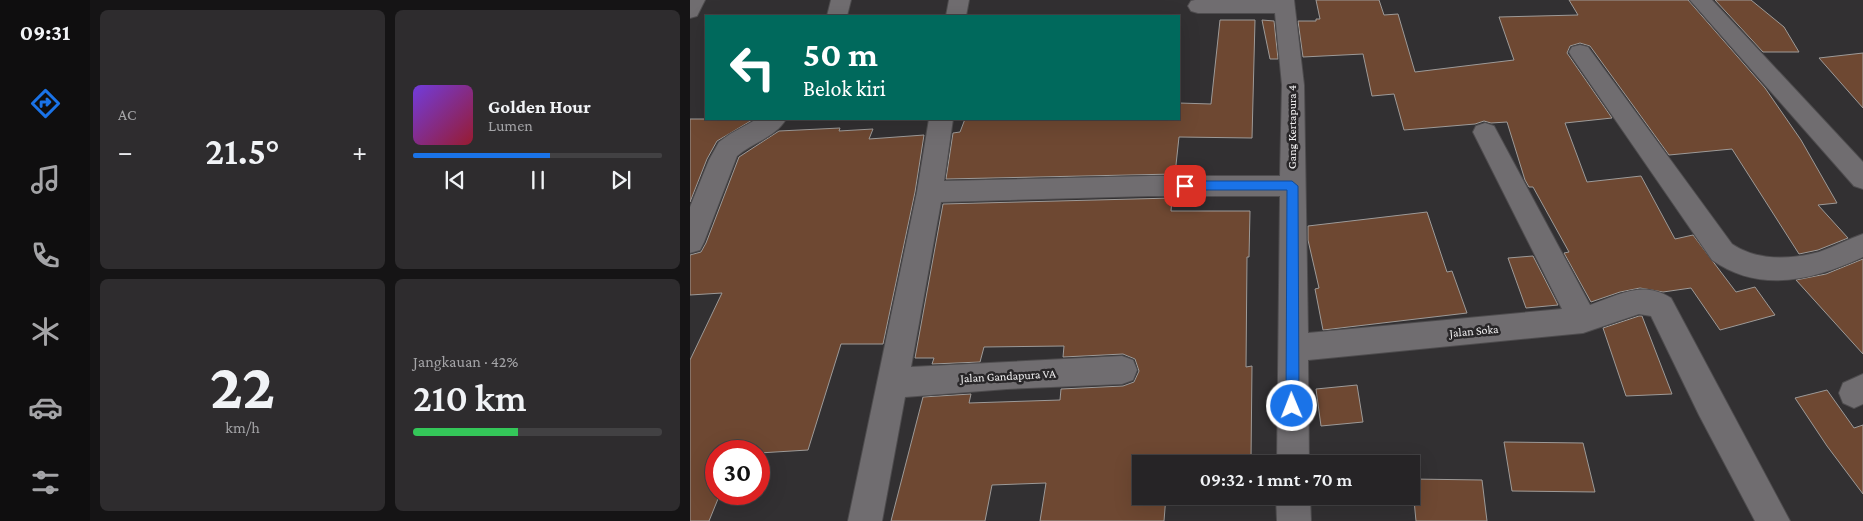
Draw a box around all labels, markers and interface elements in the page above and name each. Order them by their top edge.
text: 09:31 [20,20,70,45]
icon: left [720,35,785,100]
text: 50 m [803,35,878,74]
text: Belok kiri [803,76,886,101]
street label: Gang Kertapura 4 [1285,85,1299,169]
icon: directions [28,86,63,121]
text: Golden Hour [488,96,591,117]
text: AC [118,106,136,123]
text: Lumen [488,117,533,134]
text: 21.5° [205,130,280,172]
text: − [118,136,133,167]
text: + [352,136,367,167]
icon: music [28,162,63,197]
pin [1164,165,1206,207]
icon: previous [441,166,469,194]
icon: pause [524,166,552,194]
icon: next [607,166,635,194]
icon: arrive [1171,172,1199,200]
icon: phone [28,238,63,273]
icon: climate [28,314,63,349]
street label: Jalan Soka [1448,322,1500,340]
text: 22 [210,350,275,422]
text: Jangkauan · 42% [413,353,518,370]
street label: Jalan Gandapura VA [959,366,1056,386]
text: 210 km [413,377,526,419]
position arrow [1265,379,1317,431]
icon: car [28,390,63,425]
text: km/h [225,419,260,436]
speed limit sign: 30 [705,440,770,505]
icon: filters [28,465,63,500]
text: 09:32 · 1 mnt · 70 m [1200,469,1352,490]

